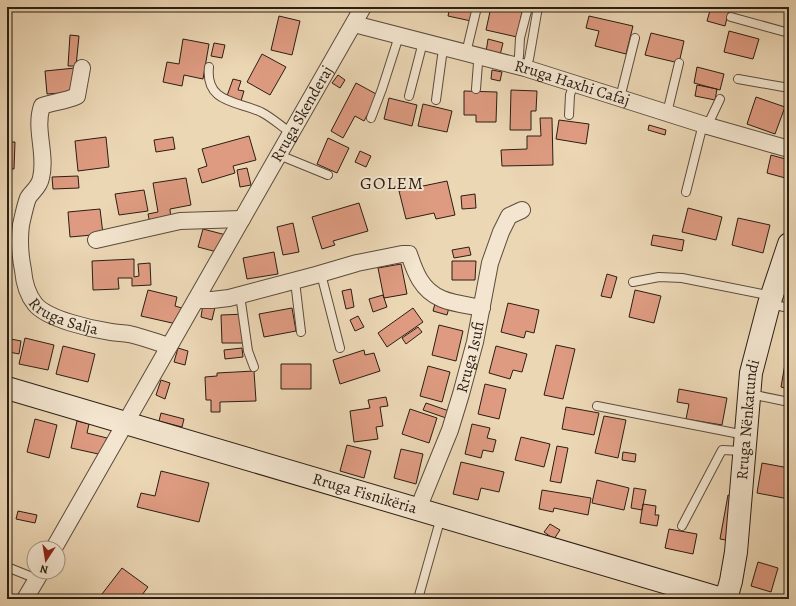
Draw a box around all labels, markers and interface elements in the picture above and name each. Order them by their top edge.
street label: Rruga Haxhi Cafaj [512,55,633,112]
street label: Rruga Skenderaj [266,61,338,166]
district label: GOLEM [360,171,424,195]
street label: Rruga Salja [23,293,101,341]
street label: Rruga Isufi [451,320,490,395]
street label: Rruga Nënkatundi [731,357,765,481]
street label: Rruga Fisnikëria [310,468,420,520]
north arrow [26,540,66,580]
text: N [39,561,50,577]

